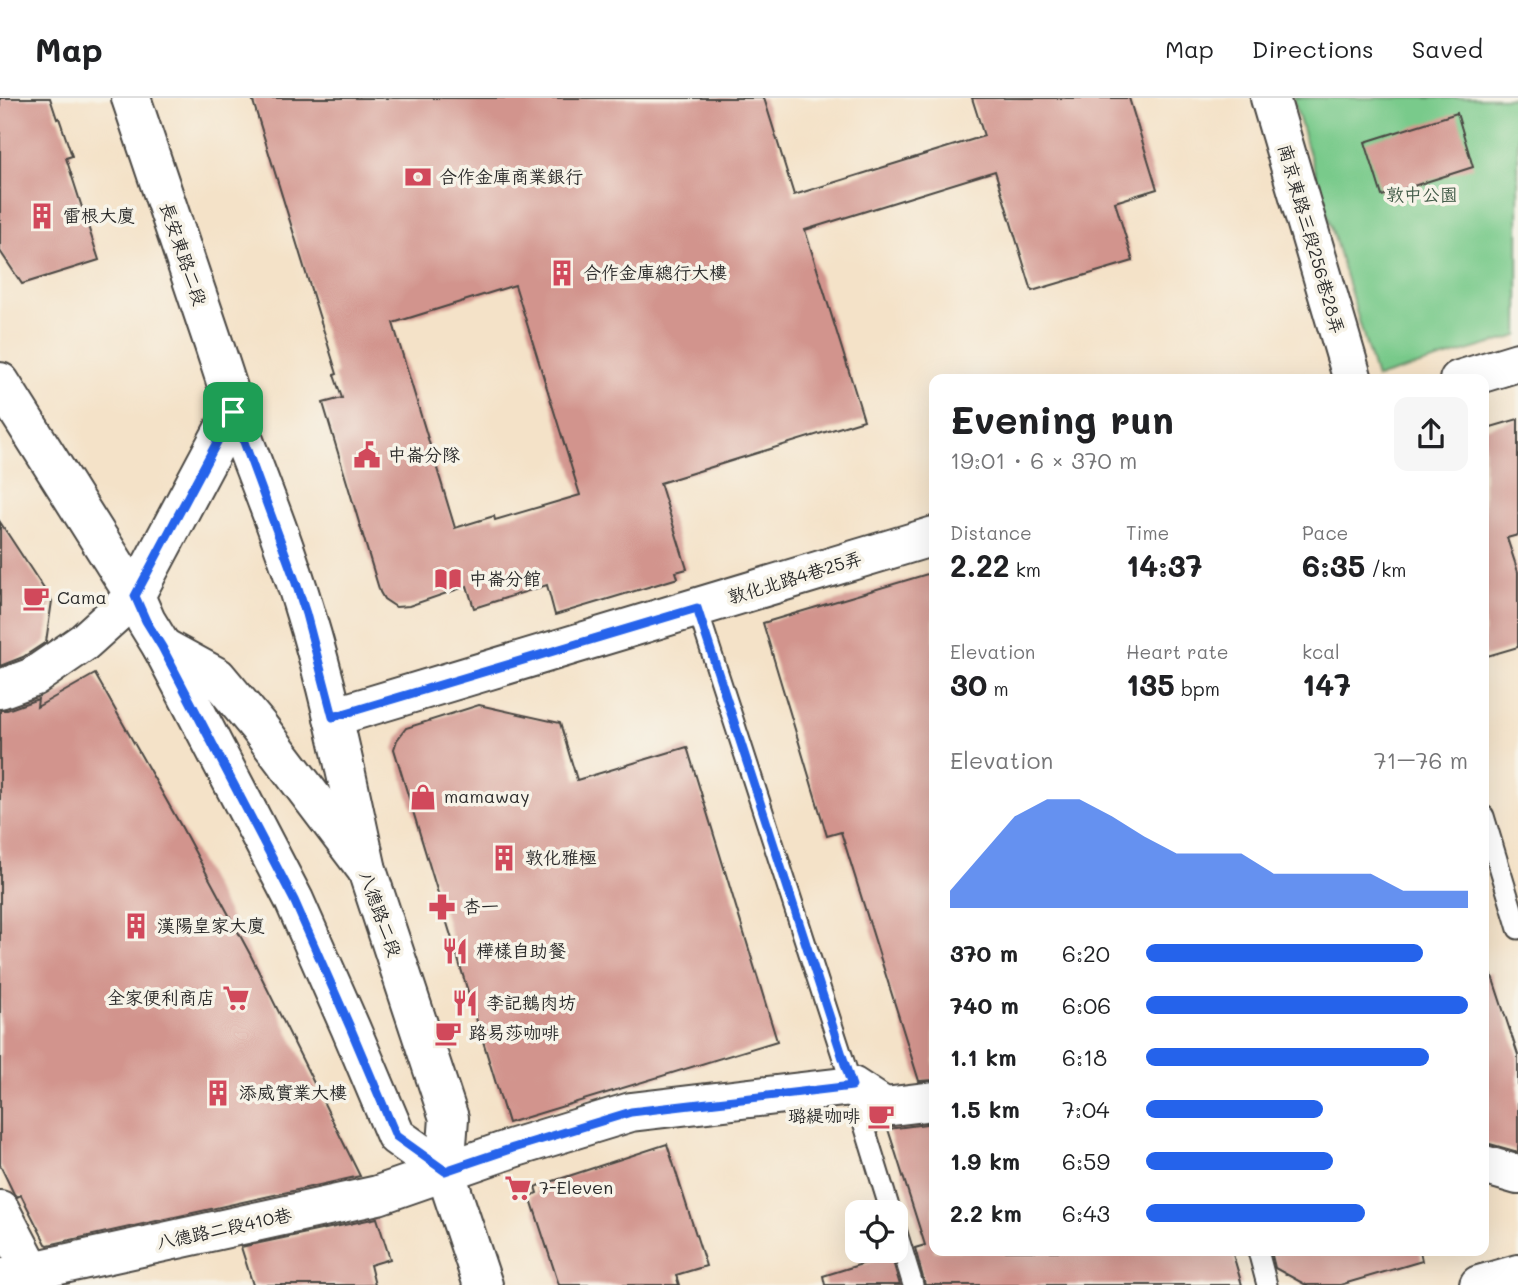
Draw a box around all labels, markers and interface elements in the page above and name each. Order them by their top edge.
text: Map [35,27,103,70]
text: Map [1165,33,1214,64]
text: Directions [1252,33,1374,64]
text: Saved [1412,33,1483,64]
street label: 南京東路三段256巷28弄 [1273,141,1351,336]
bank icon: 合作金庫商業銀行 [403,162,433,192]
place label: 合作金庫商業銀行 [439,164,583,188]
park label: 敦中公園 [1386,182,1458,206]
street label: 長安東路二段 [155,199,213,309]
building icon: 雷根大廈 [27,201,57,231]
place label: 雷根大廈 [63,203,135,227]
building icon: 合作金庫總行大樓 [547,258,577,288]
place label: 合作金庫總行大樓 [583,260,727,284]
pin [203,382,263,442]
icon: arrive [214,393,252,431]
text: Evening run [950,394,1174,444]
button: share [1394,397,1468,471]
public building icon: 中崙分隊 [352,440,382,470]
place label: 中崙分隊 [388,442,460,466]
text: 19:01 · 6 × 370 m [950,445,1137,475]
text: Distance [950,520,1032,545]
text: Time [1126,520,1169,545]
text: Pace [1302,520,1348,545]
street label: 敦化北路4巷25弄 [725,545,865,609]
text: 2.22 [950,545,1010,585]
text: 14:37 [1126,545,1203,585]
text: 6:35 [1302,545,1365,585]
text: km [1010,557,1041,582]
text: /km [1365,557,1406,582]
library icon: 中崙分館 [433,564,463,594]
place label: 中崙分館 [469,566,541,590]
cafe icon: Cama [21,583,51,613]
place label: Cama [57,585,107,609]
text: Elevation [950,639,1035,664]
text: Heart rate [1126,639,1229,664]
text: kcal [1302,639,1340,664]
text: 30 [950,664,987,704]
text: 135 [1126,664,1175,704]
text: 147 [1302,664,1351,704]
text: m [987,676,1009,701]
text: bpm [1175,676,1220,701]
text: Elevation [950,745,1053,775]
text: 71–76 m [1374,745,1468,775]
shop icon: mamaway [408,782,438,812]
place label: mamaway [444,784,530,808]
building icon: 敦化雅極 [489,843,519,873]
place label: 敦化雅極 [525,845,597,869]
street label: 八德路二段 [354,867,408,960]
pharmacy icon: 杏一 [427,892,457,922]
place label: 杏一 [463,894,499,918]
building icon: 漢陽皇家大廈 [121,911,151,941]
place label: 漢陽皇家大廈 [157,913,265,937]
restaurant icon: 樺樣自助餐 [440,936,470,966]
place label: 樺樣自助餐 [476,938,566,962]
text: 370 m [950,938,1018,968]
text: 6:20 [1062,938,1110,968]
supermarket icon: 全家便利商店 [221,983,251,1013]
place label: 全家便利商店 [107,985,215,1009]
restaurant icon: 李記鵝肉坊 [450,988,480,1018]
place label: 李記鵝肉坊 [486,990,576,1014]
text: 740 m [950,990,1019,1020]
text: 6:06 [1062,990,1111,1020]
cafe icon: 路易莎咖啡 [433,1018,463,1048]
place label: 路易莎咖啡 [469,1020,559,1044]
text: 1.1 km [950,1042,1016,1072]
text: 6:18 [1062,1042,1107,1072]
building icon: 添威實業大樓 [203,1078,233,1108]
place label: 添威實業大樓 [239,1080,347,1104]
text: 1.5 km [950,1094,1020,1124]
text: 7:04 [1062,1094,1110,1124]
cafe icon: 璐緹咖啡 [866,1101,896,1131]
place label: 璐緹咖啡 [788,1103,860,1127]
text: 1.9 km [950,1146,1020,1176]
text: 6:59 [1062,1146,1110,1176]
supermarket icon: 7-Eleven [503,1173,533,1203]
place label: 7-Eleven [539,1175,613,1199]
text: 2.2 km [950,1198,1022,1228]
text: 6:43 [1062,1198,1110,1228]
map controls [845,1200,908,1263]
button: locate [845,1200,908,1263]
street label: 八德路二段410巷 [154,1202,294,1254]

